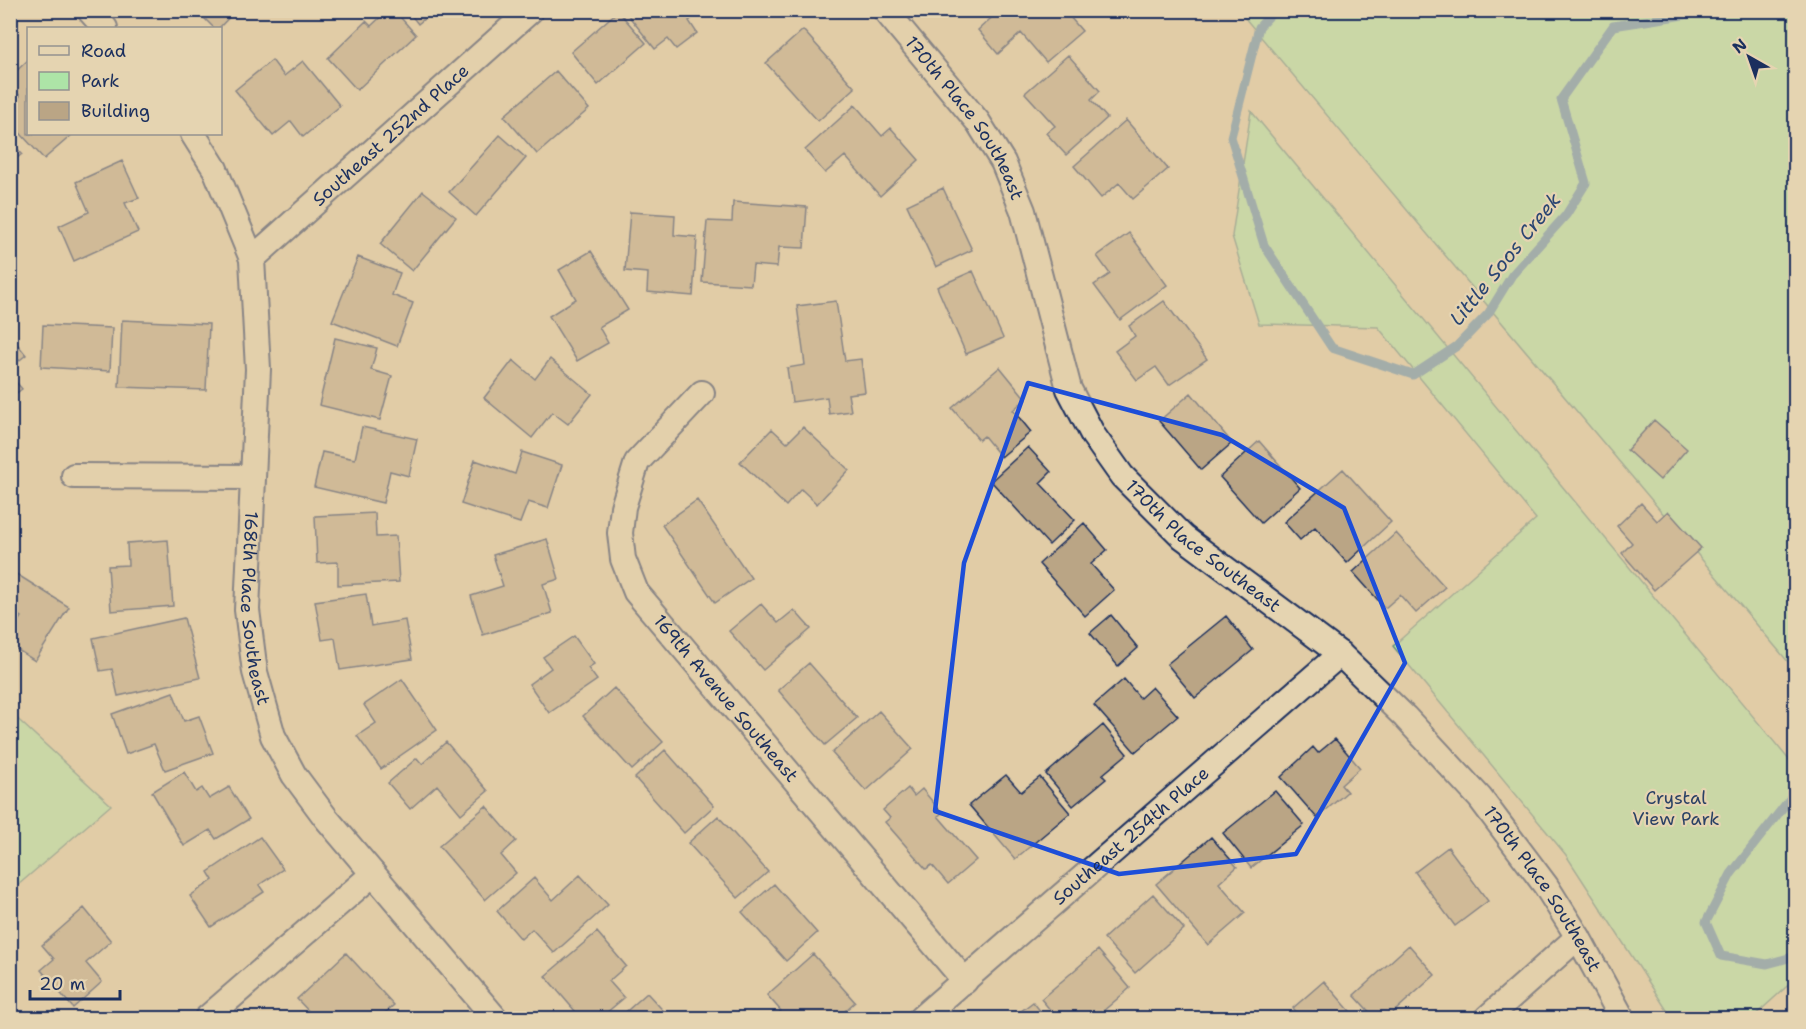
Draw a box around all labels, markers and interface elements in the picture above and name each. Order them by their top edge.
legend [27,27,222,135]
north arrow [1719,27,1779,87]
street label: 170th Place Southeast [900,31,1029,204]
text: N [1728,34,1751,58]
text: Road [81,39,126,63]
street label: Southeast 252nd Place [307,59,474,211]
text: Park [81,69,120,93]
text: Building [81,99,150,123]
water label: Little Soos Creek [1443,187,1567,331]
street label: 170th Place Southeast [1120,474,1286,618]
street label: 168th Place Southeast [235,511,276,708]
street label: 169th Avenue Southeast [648,610,804,787]
street label: Southeast 254th Place [1048,761,1214,910]
park label: Crystal View Park [1632,786,1720,831]
street label: 170th Place Southeast [1478,801,1607,976]
scale bar [30,963,120,1001]
text: 20 m [39,972,85,996]

